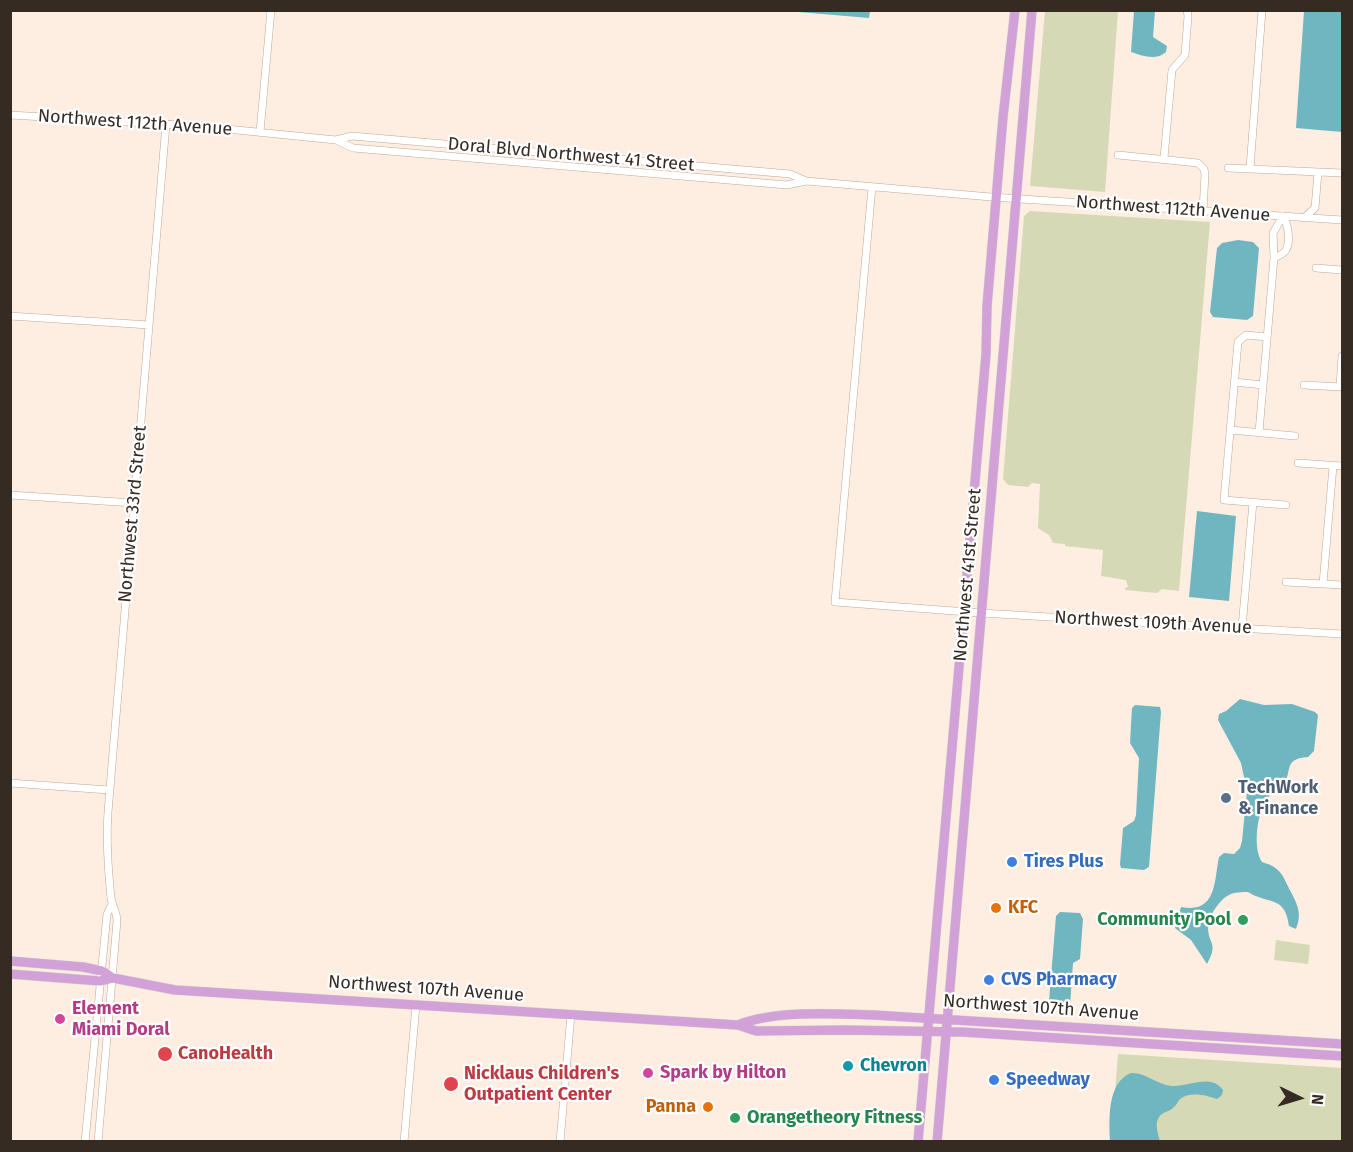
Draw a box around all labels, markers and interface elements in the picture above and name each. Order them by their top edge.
street label: Northwest 112th Avenue [37,105,233,141]
street label: Doral Blvd Northwest 41 Street [447,133,695,177]
street label: Northwest 112th Avenue [1075,191,1271,227]
street label: Northwest 33rd Street [114,424,152,604]
street label: Northwest 41st Street [950,487,986,663]
street label: Northwest 109th Avenue [1054,607,1252,639]
place label: TechWork & Finance [1238,777,1318,820]
marker: TechWork & Finance [1219,791,1233,805]
place label: Tires Plus [1024,851,1103,873]
marker: Tires Plus [1005,855,1019,869]
place label: KFC [1008,897,1038,919]
marker: KFC [989,901,1003,915]
place label: Community Pool [1097,909,1231,931]
marker: Community Pool [1236,913,1250,927]
place label: CVS Pharmacy [1001,969,1117,991]
street label: Northwest 107th Avenue [327,971,525,1007]
marker: CVS Pharmacy [982,973,996,987]
street label: Northwest 107th Avenue [942,990,1140,1026]
place label: Element Miami Doral [72,998,169,1040]
marker: Element Miami Doral [53,1012,67,1026]
place label: CanoHealth [178,1043,273,1065]
marker: CanoHealth [156,1045,174,1063]
place label: Chevron [860,1055,927,1077]
marker: Chevron [841,1059,855,1073]
place label: Spark by Hilton [660,1062,786,1084]
place label: Nicklaus Children's Outpatient Center [464,1063,619,1106]
marker: Spark by Hilton [641,1066,655,1080]
north arrow [1269,1068,1329,1128]
place label: Speedway [1006,1069,1090,1091]
marker: Speedway [987,1073,1001,1087]
marker: Nicklaus Children's Outpatient Center [442,1075,460,1093]
text: N [1308,1093,1327,1106]
place label: Panna [646,1096,696,1118]
marker: Panna [701,1100,715,1114]
place label: Orangetheory Fitness [747,1107,922,1129]
marker: Orangetheory Fitness [728,1111,742,1125]

